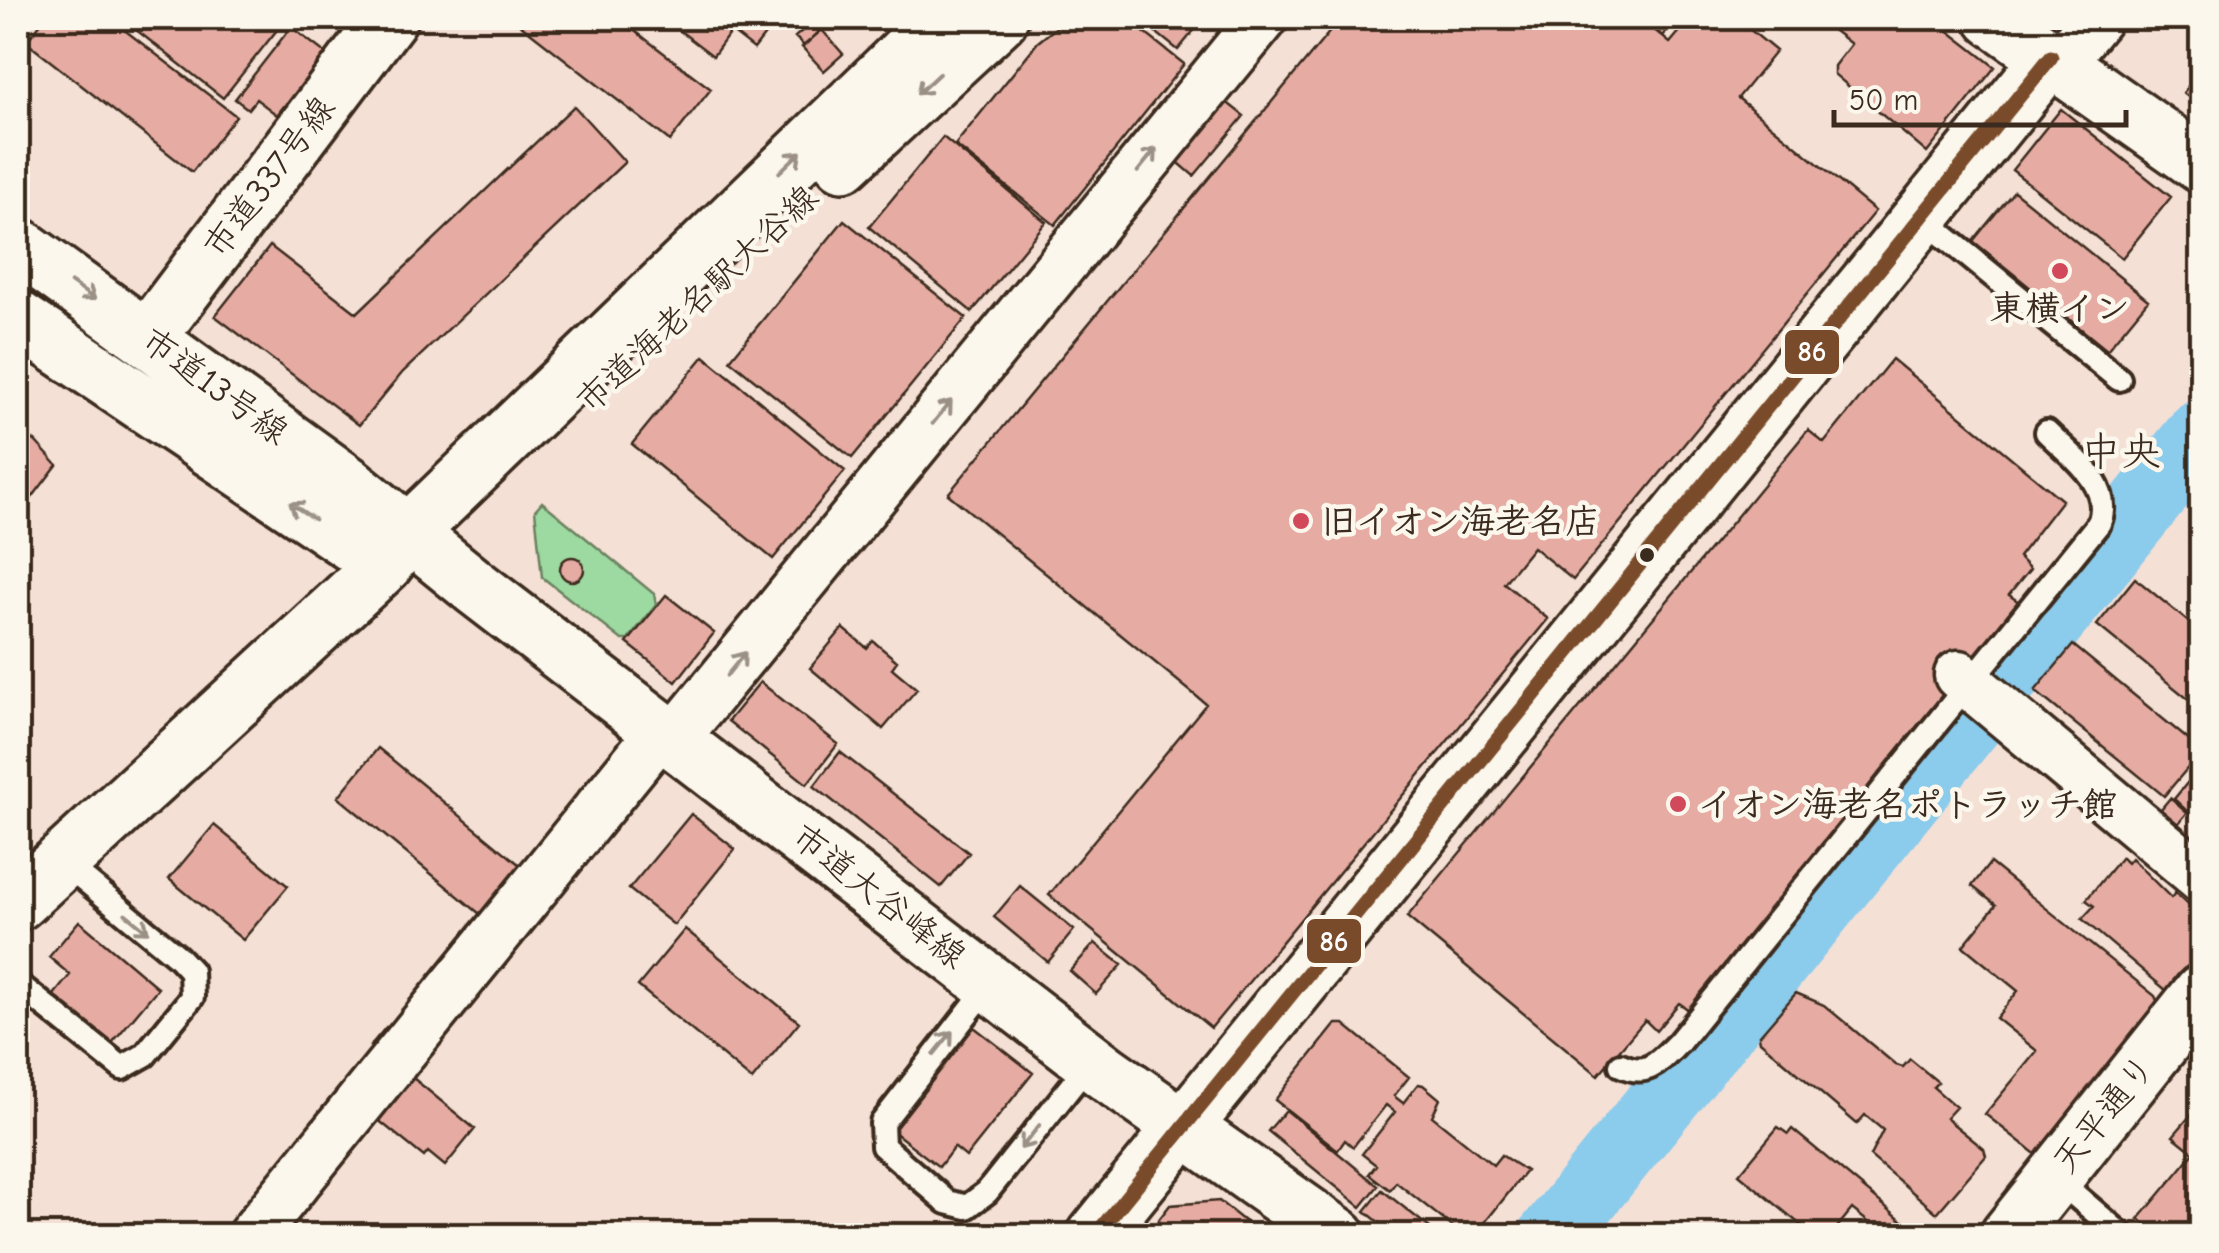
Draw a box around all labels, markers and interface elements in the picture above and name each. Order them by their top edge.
scale bar [1834,65,2126,127]
one-way arrow [917,72,941,96]
text: 50 m [1849,83,1918,118]
street label: 市道337号線 [195,88,343,266]
one-way arrow [1136,147,1158,173]
one-way arrow [778,150,802,174]
street label: 市道海老名駅大谷線 [568,177,826,421]
marker: 東横イン [2049,260,2071,282]
one-way arrow [69,280,96,301]
place label: 東横イン [1990,288,2130,329]
street label: 市道13号線 [134,319,296,453]
line badge: 86 [1783,328,1841,376]
text: 86 [1798,336,1826,368]
one-way arrow [931,399,953,425]
district label: 中央 [2081,429,2161,475]
one-way arrow [289,501,317,522]
place label: 旧イオン海老名店 [1321,501,1600,542]
marker: 旧イオン海老名店 [1290,510,1312,532]
unlabelled marker [1637,545,1657,565]
one-way arrow [725,651,747,677]
place label: イオン海老名ポトラッチ館 [1698,784,2117,825]
marker: イオン海老名ポトラッチ館 [1667,793,1689,815]
street label: 市道大谷峰線 [784,815,974,977]
one-way arrow [123,912,149,934]
line badge: 86 [1305,917,1363,965]
text: 86 [1320,926,1348,958]
one-way arrow [932,1031,954,1057]
street label: 天平通り [2044,1047,2164,1181]
one-way arrow [1019,1124,1041,1150]

